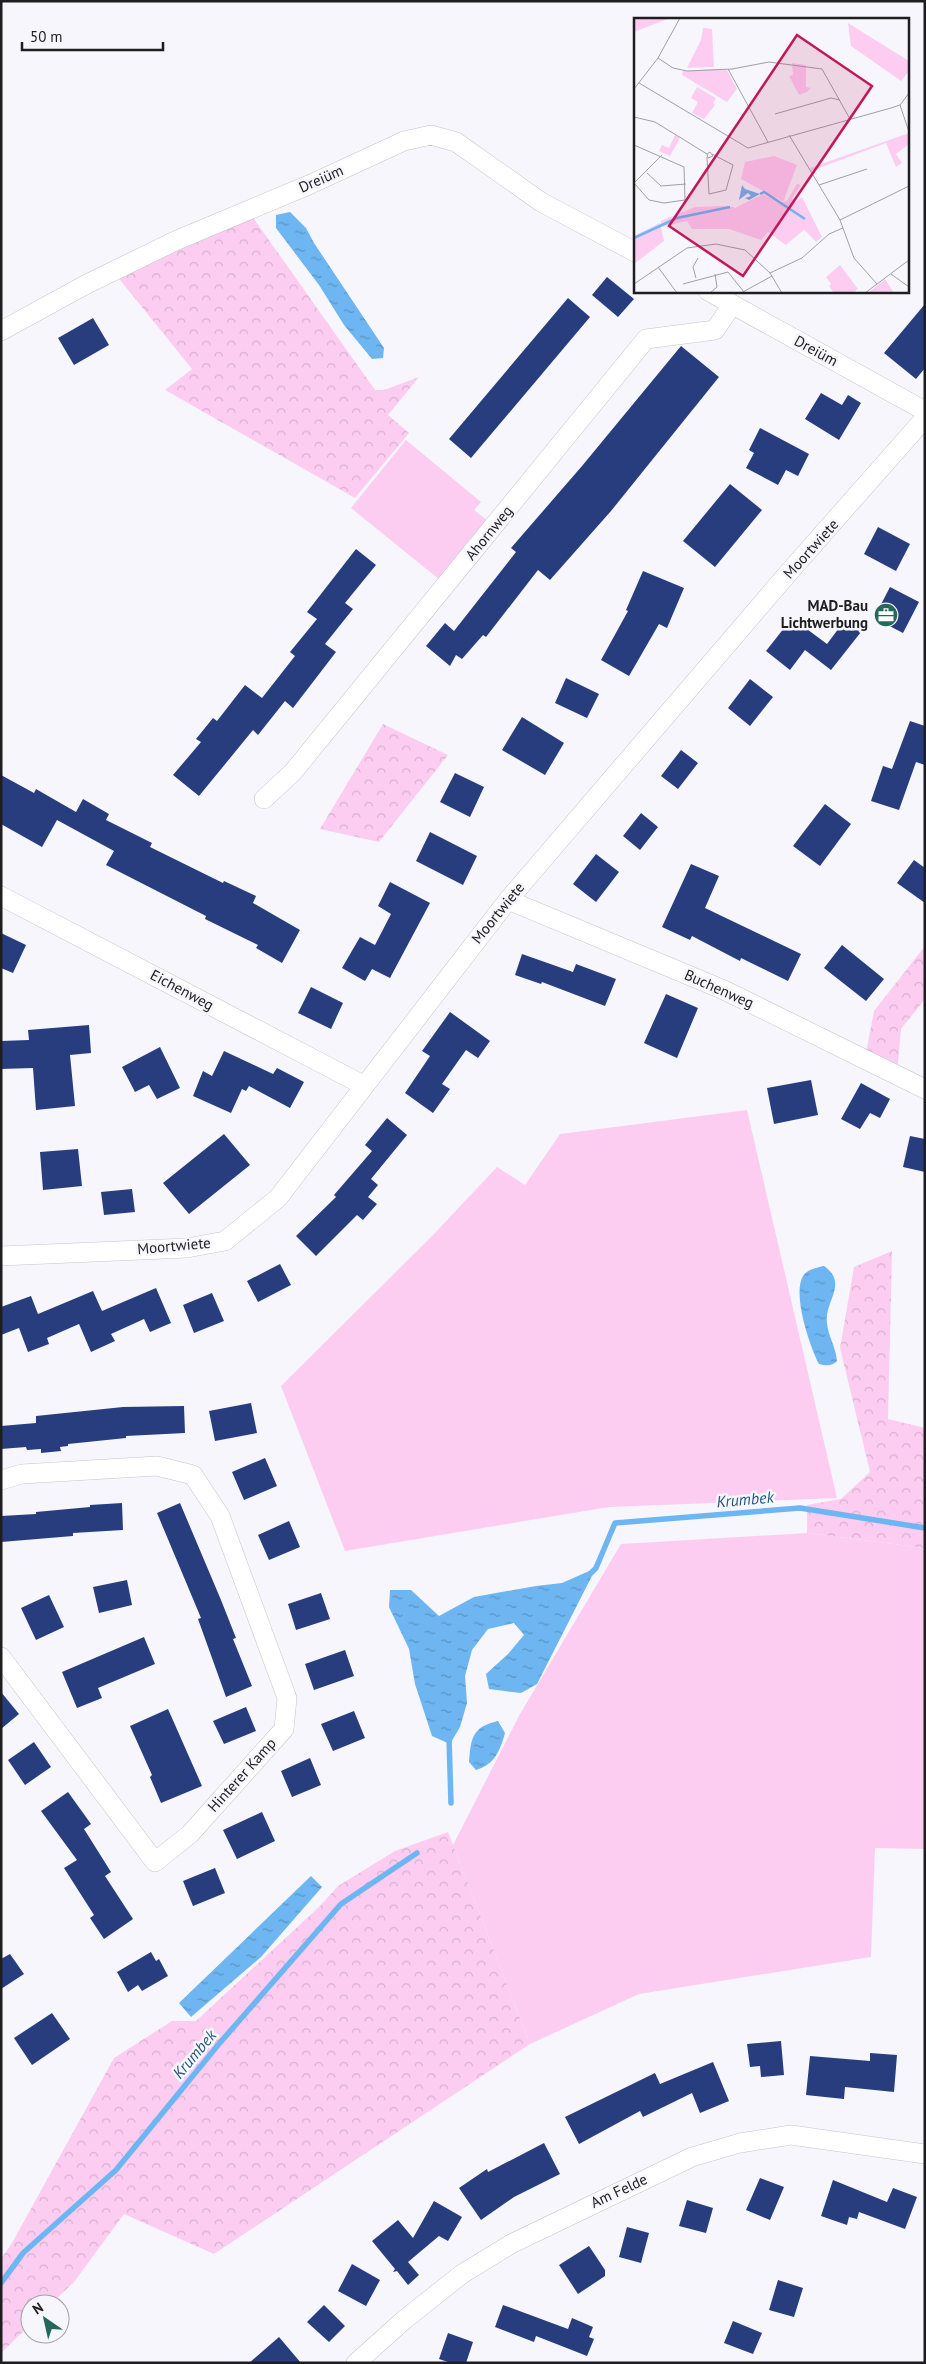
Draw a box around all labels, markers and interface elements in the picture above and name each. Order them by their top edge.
inset map [634,18,908,292]
scale bar [22,20,164,52]
text: 50 m [30,27,63,46]
street label: Dreiüm [296,160,346,197]
street label: Dreiüm [791,331,841,370]
street label: Ahornweg [461,502,516,564]
street label: Moortwiete [779,515,842,582]
place label: MAD-Bau Lichtwerbung [781,596,868,632]
office icon: MAD-Bau Lichtwerbung [873,602,899,628]
street label: Moortwiete [467,878,528,947]
street label: Eichenweg [147,965,217,1014]
street label: Buchenweg [682,965,757,1012]
street label: Moortwiete [136,1233,212,1258]
water label: Krumbek [716,1486,775,1511]
street label: Hinterer Kamp [203,1734,280,1816]
water label: Krumbek [168,2025,221,2082]
street label: Am Felde [587,2169,650,2212]
north arrow [20,2294,70,2344]
text: N [29,2298,47,2318]

